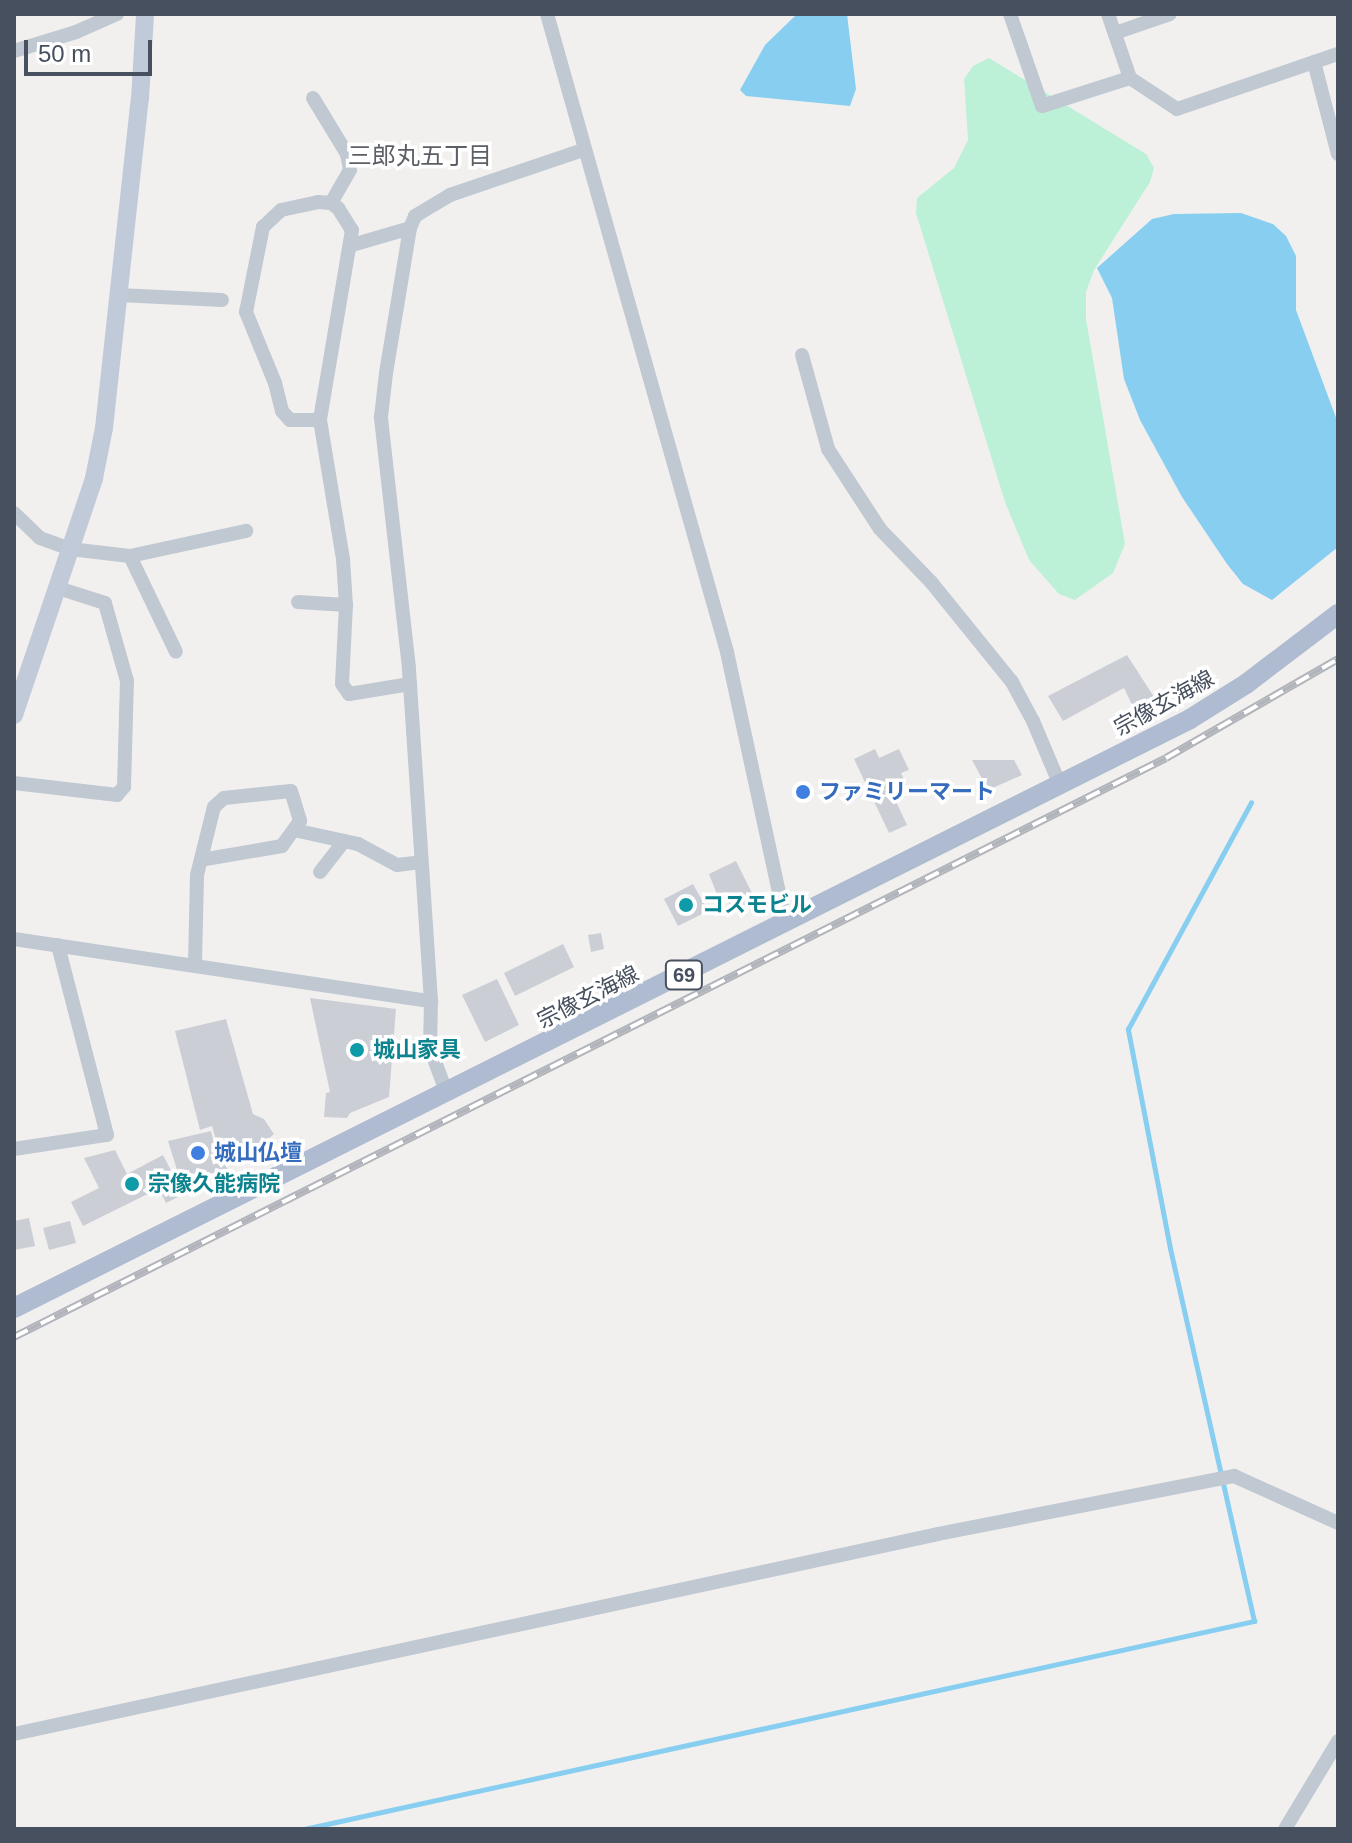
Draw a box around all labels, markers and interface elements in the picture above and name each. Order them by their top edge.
scale bar [28,24,156,74]
text: 50 m [38,40,91,67]
district label: 三郎丸五丁目 [348,142,492,170]
street label: 宗像玄海線 [1109,665,1219,741]
place label: ファミリーマート [819,779,995,805]
marker: ファミリーマート [794,783,812,801]
place label: コスモビル [702,892,812,918]
marker: コスモビル [677,896,695,914]
road number: 69 [664,959,704,991]
street label: 宗像玄海線 [533,960,643,1034]
place label: 城山家具 [373,1037,461,1063]
marker: 城山家具 [348,1041,366,1059]
place label: 城山仏壇 [214,1140,302,1166]
marker: 城山仏壇 [189,1144,207,1162]
place label: 宗像久能病院 [148,1171,280,1197]
marker: 宗像久能病院 [123,1175,141,1193]

